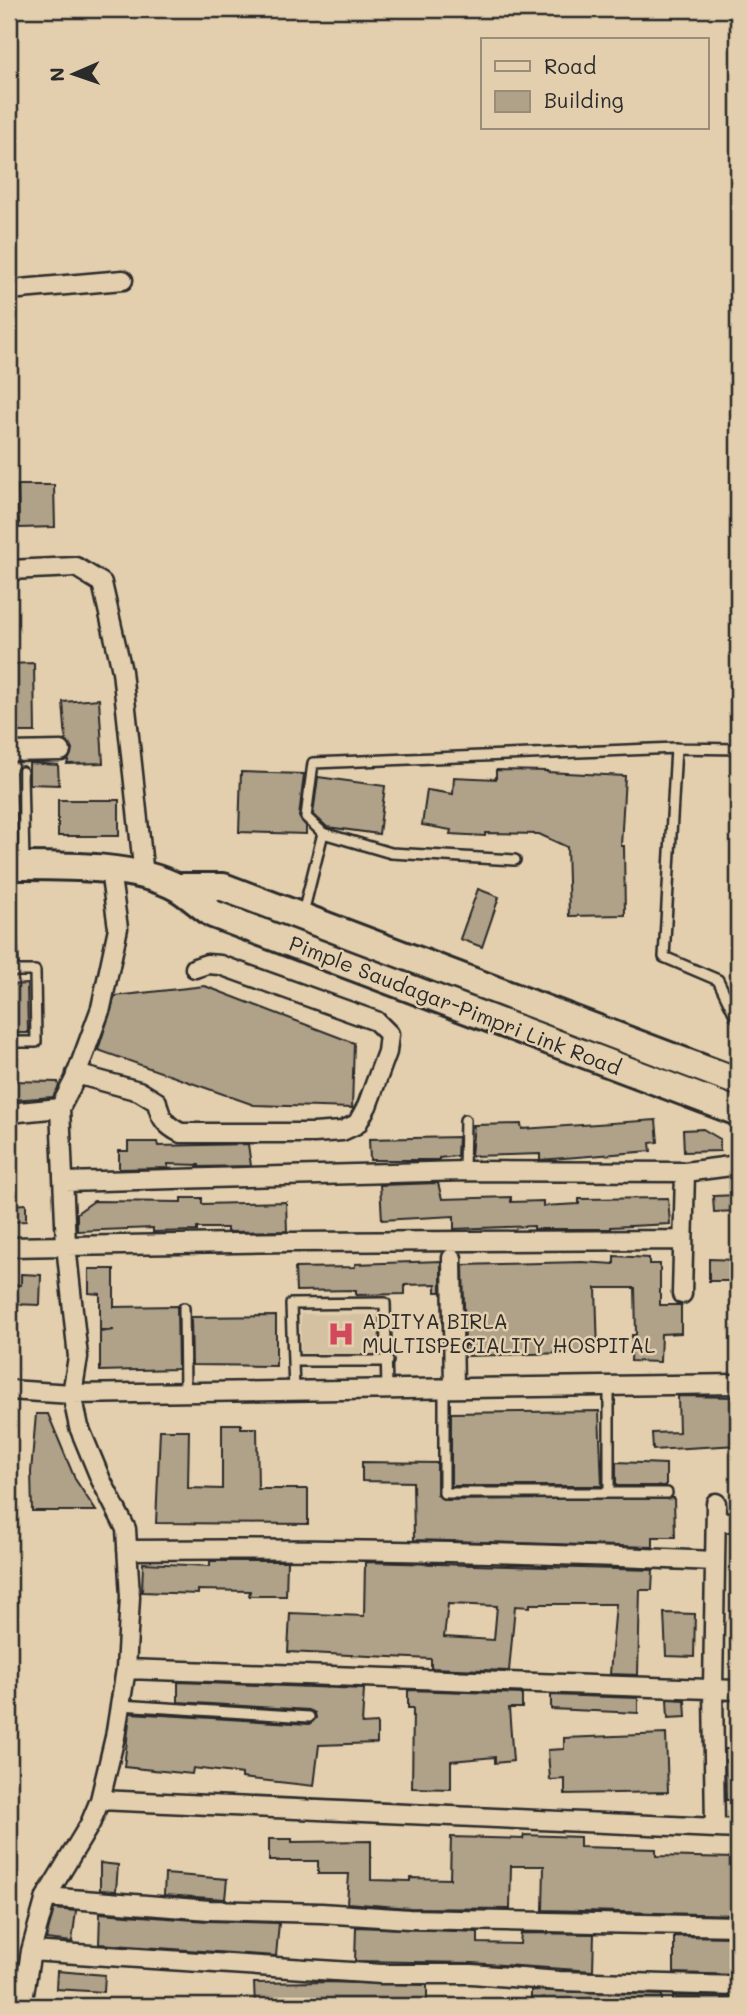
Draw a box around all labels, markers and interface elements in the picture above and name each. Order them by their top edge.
north arrow [38,38,108,108]
legend [481,38,708,130]
text: Road [544,52,596,79]
text: N [44,67,69,82]
text: Building [544,86,624,113]
street label: Pimple Saudagar-Pimpri Link Road [286,929,625,1081]
place label: ADITYA BIRLA MULTISPECIALITY HOSPITAL [362,1307,655,1358]
hospital icon: ADITYA BIRLA MULTISPECIALITY HOSPITAL [326,1319,356,1349]

